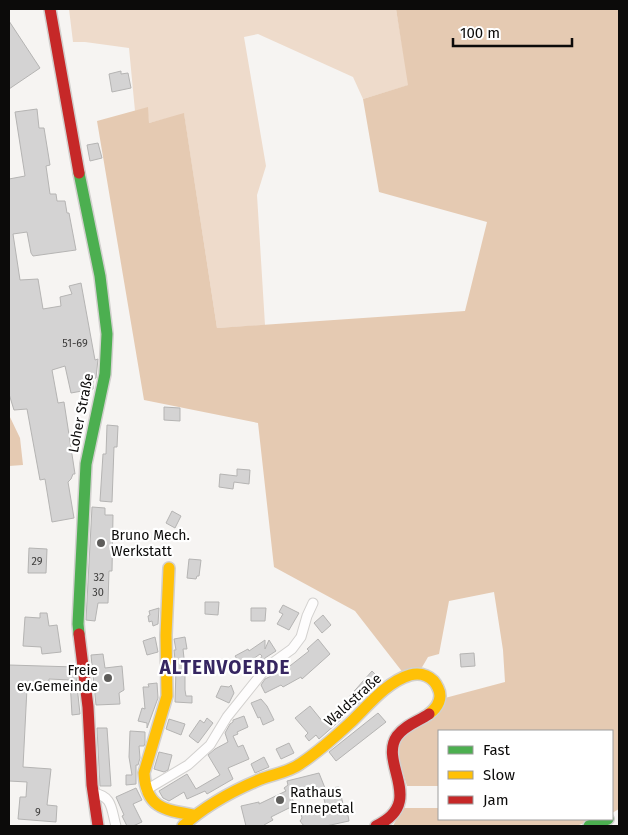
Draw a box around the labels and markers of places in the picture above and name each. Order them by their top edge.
place label: Bruno Mech. Werkstatt [111,527,190,560]
marker: Bruno Mech. Werkstatt [95,537,107,549]
place label: Freie ev.Gemeinde [17,662,98,695]
marker: Freie ev.Gemeinde [102,672,114,684]
place label: Rathaus Ennepetal [290,784,354,817]
marker: Rathaus Ennepetal [274,794,286,806]

